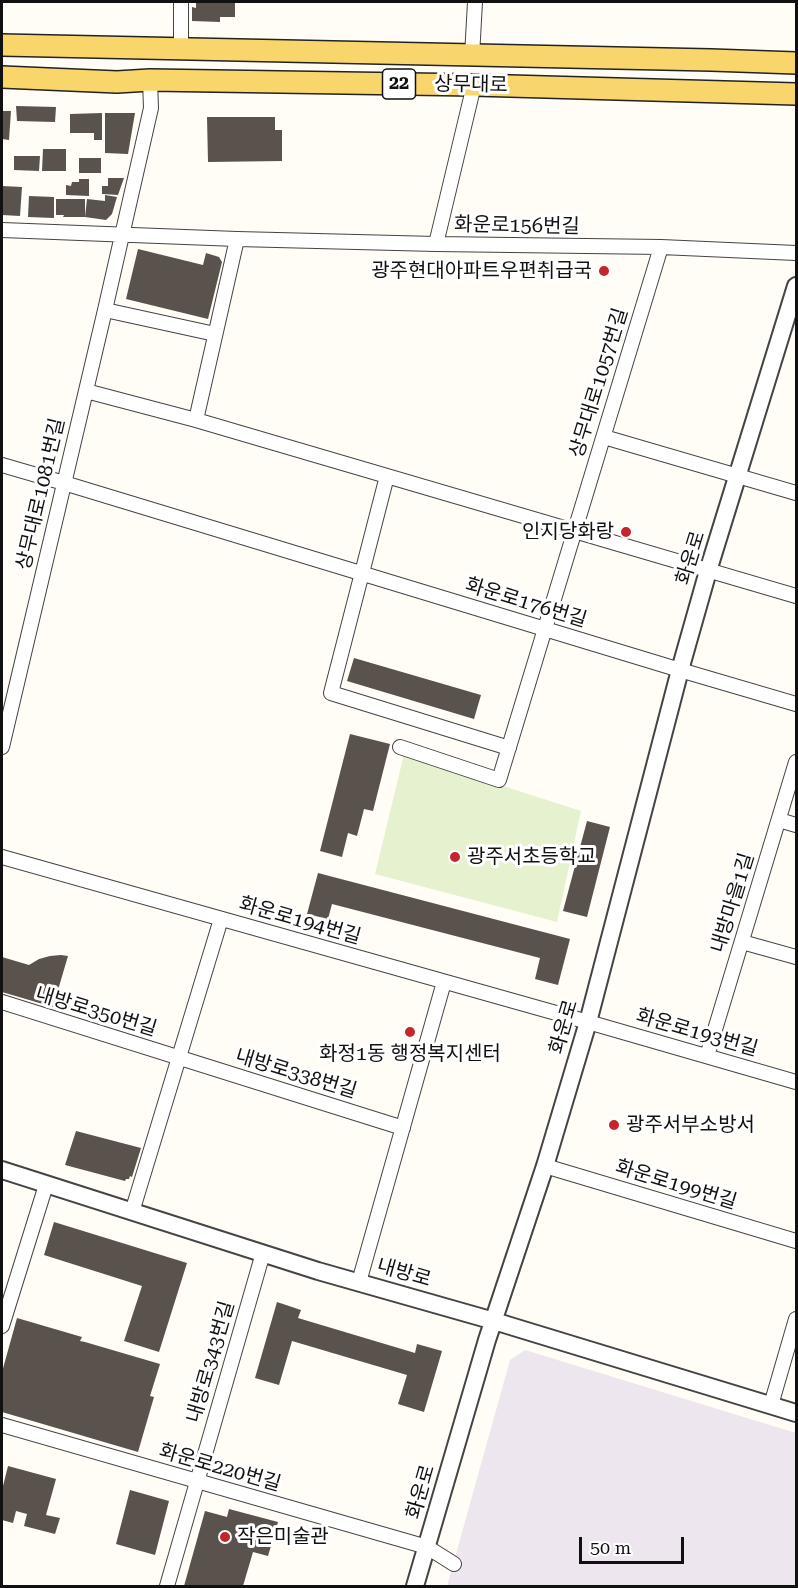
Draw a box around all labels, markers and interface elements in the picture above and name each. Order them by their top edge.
road number: 22 [382,69,416,99]
street label: 상무대로 [434,72,508,98]
street label: 화운로156번길 [454,213,580,239]
place label: 광주현대아파트우편취급국 [371,259,592,283]
marker: 광주현대아파트우편취급국 [597,264,611,278]
street label: 상무대로1057번길 [565,305,633,461]
street label: 상무대로1081번길 [12,416,70,572]
place label: 인지당화랑 [522,520,614,544]
marker: 인지당화랑 [619,525,633,539]
street label: 화운로 [671,528,711,588]
street label: 화운로176번길 [462,573,590,633]
place label: 광주서초등학교 [467,845,596,869]
marker: 광주서초등학교 [448,850,462,864]
street label: 내방마을1길 [706,850,760,956]
street label: 화운로194번길 [236,892,364,950]
street label: 내방로350번길 [32,982,160,1042]
street label: 화운로 [545,997,583,1057]
street label: 화운로193번길 [633,1004,761,1062]
marker: 화정1동 행정복지센터 [403,1025,417,1039]
place label: 화정1동 행정복지센터 [319,1042,501,1066]
street label: 내방로338번길 [232,1044,360,1104]
place label: 광주서부소방서 [626,1113,755,1137]
marker: 광주서부소방서 [607,1118,621,1132]
street label: 화운로199번길 [612,1155,740,1215]
street label: 내방로 [374,1254,434,1292]
street label: 내방로343번길 [182,1298,240,1426]
street label: 화운로220번길 [156,1439,284,1497]
street label: 화운로 [402,1462,440,1522]
place label: 작은미술관 [237,1525,329,1549]
scale bar [582,1525,687,1563]
marker: 작은미술관 [218,1530,232,1544]
text: 50 m [590,1537,631,1558]

